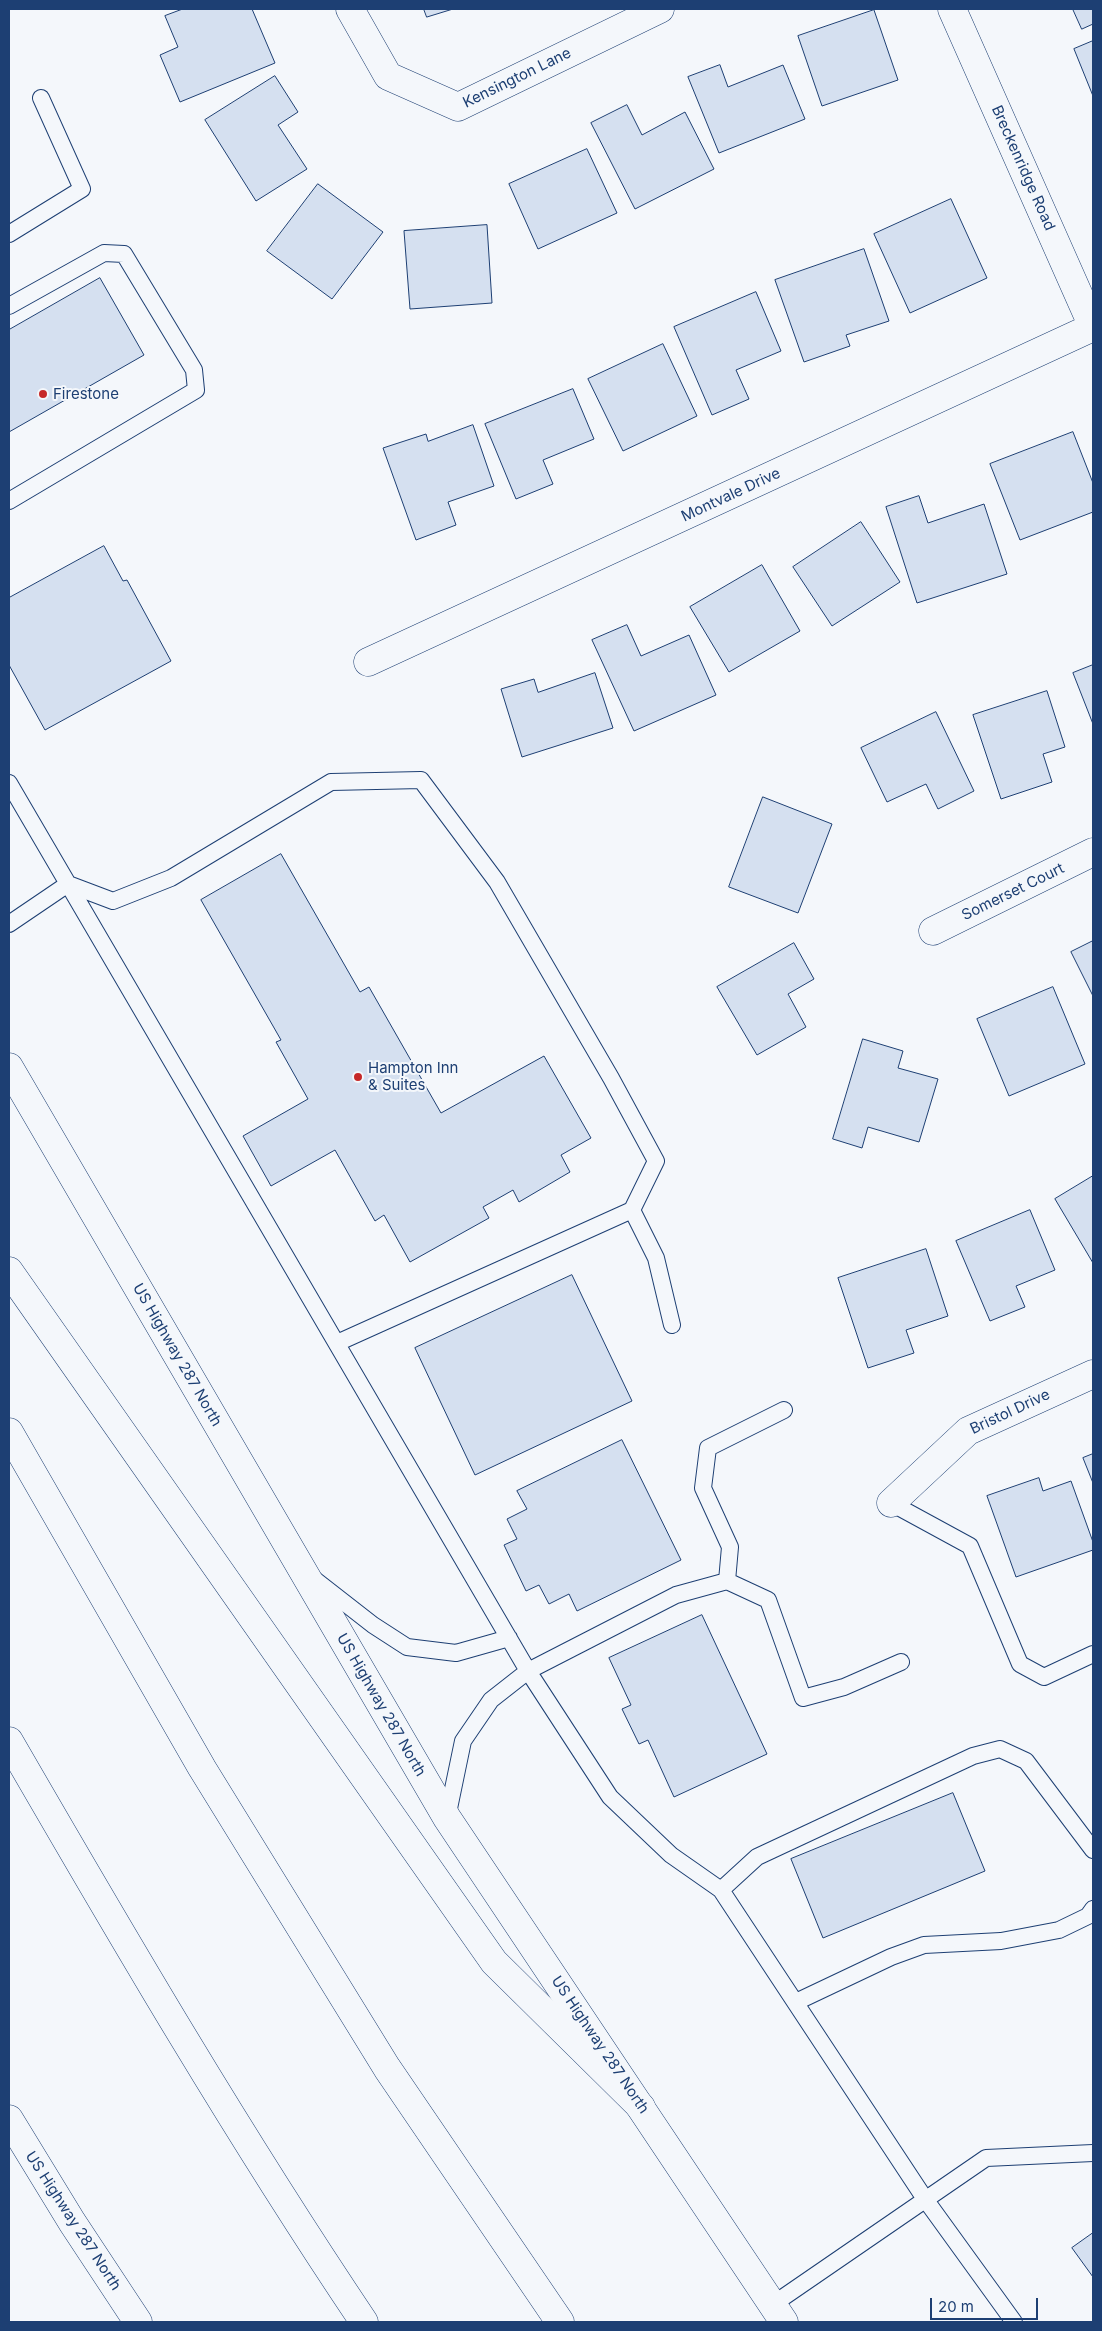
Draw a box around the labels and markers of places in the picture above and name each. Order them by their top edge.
place label: Firestone [53,385,119,403]
marker: Firestone [37,388,49,400]
place label: Hampton Inn & Suites [368,1059,458,1094]
marker: Hampton Inn & Suites [352,1071,364,1083]

